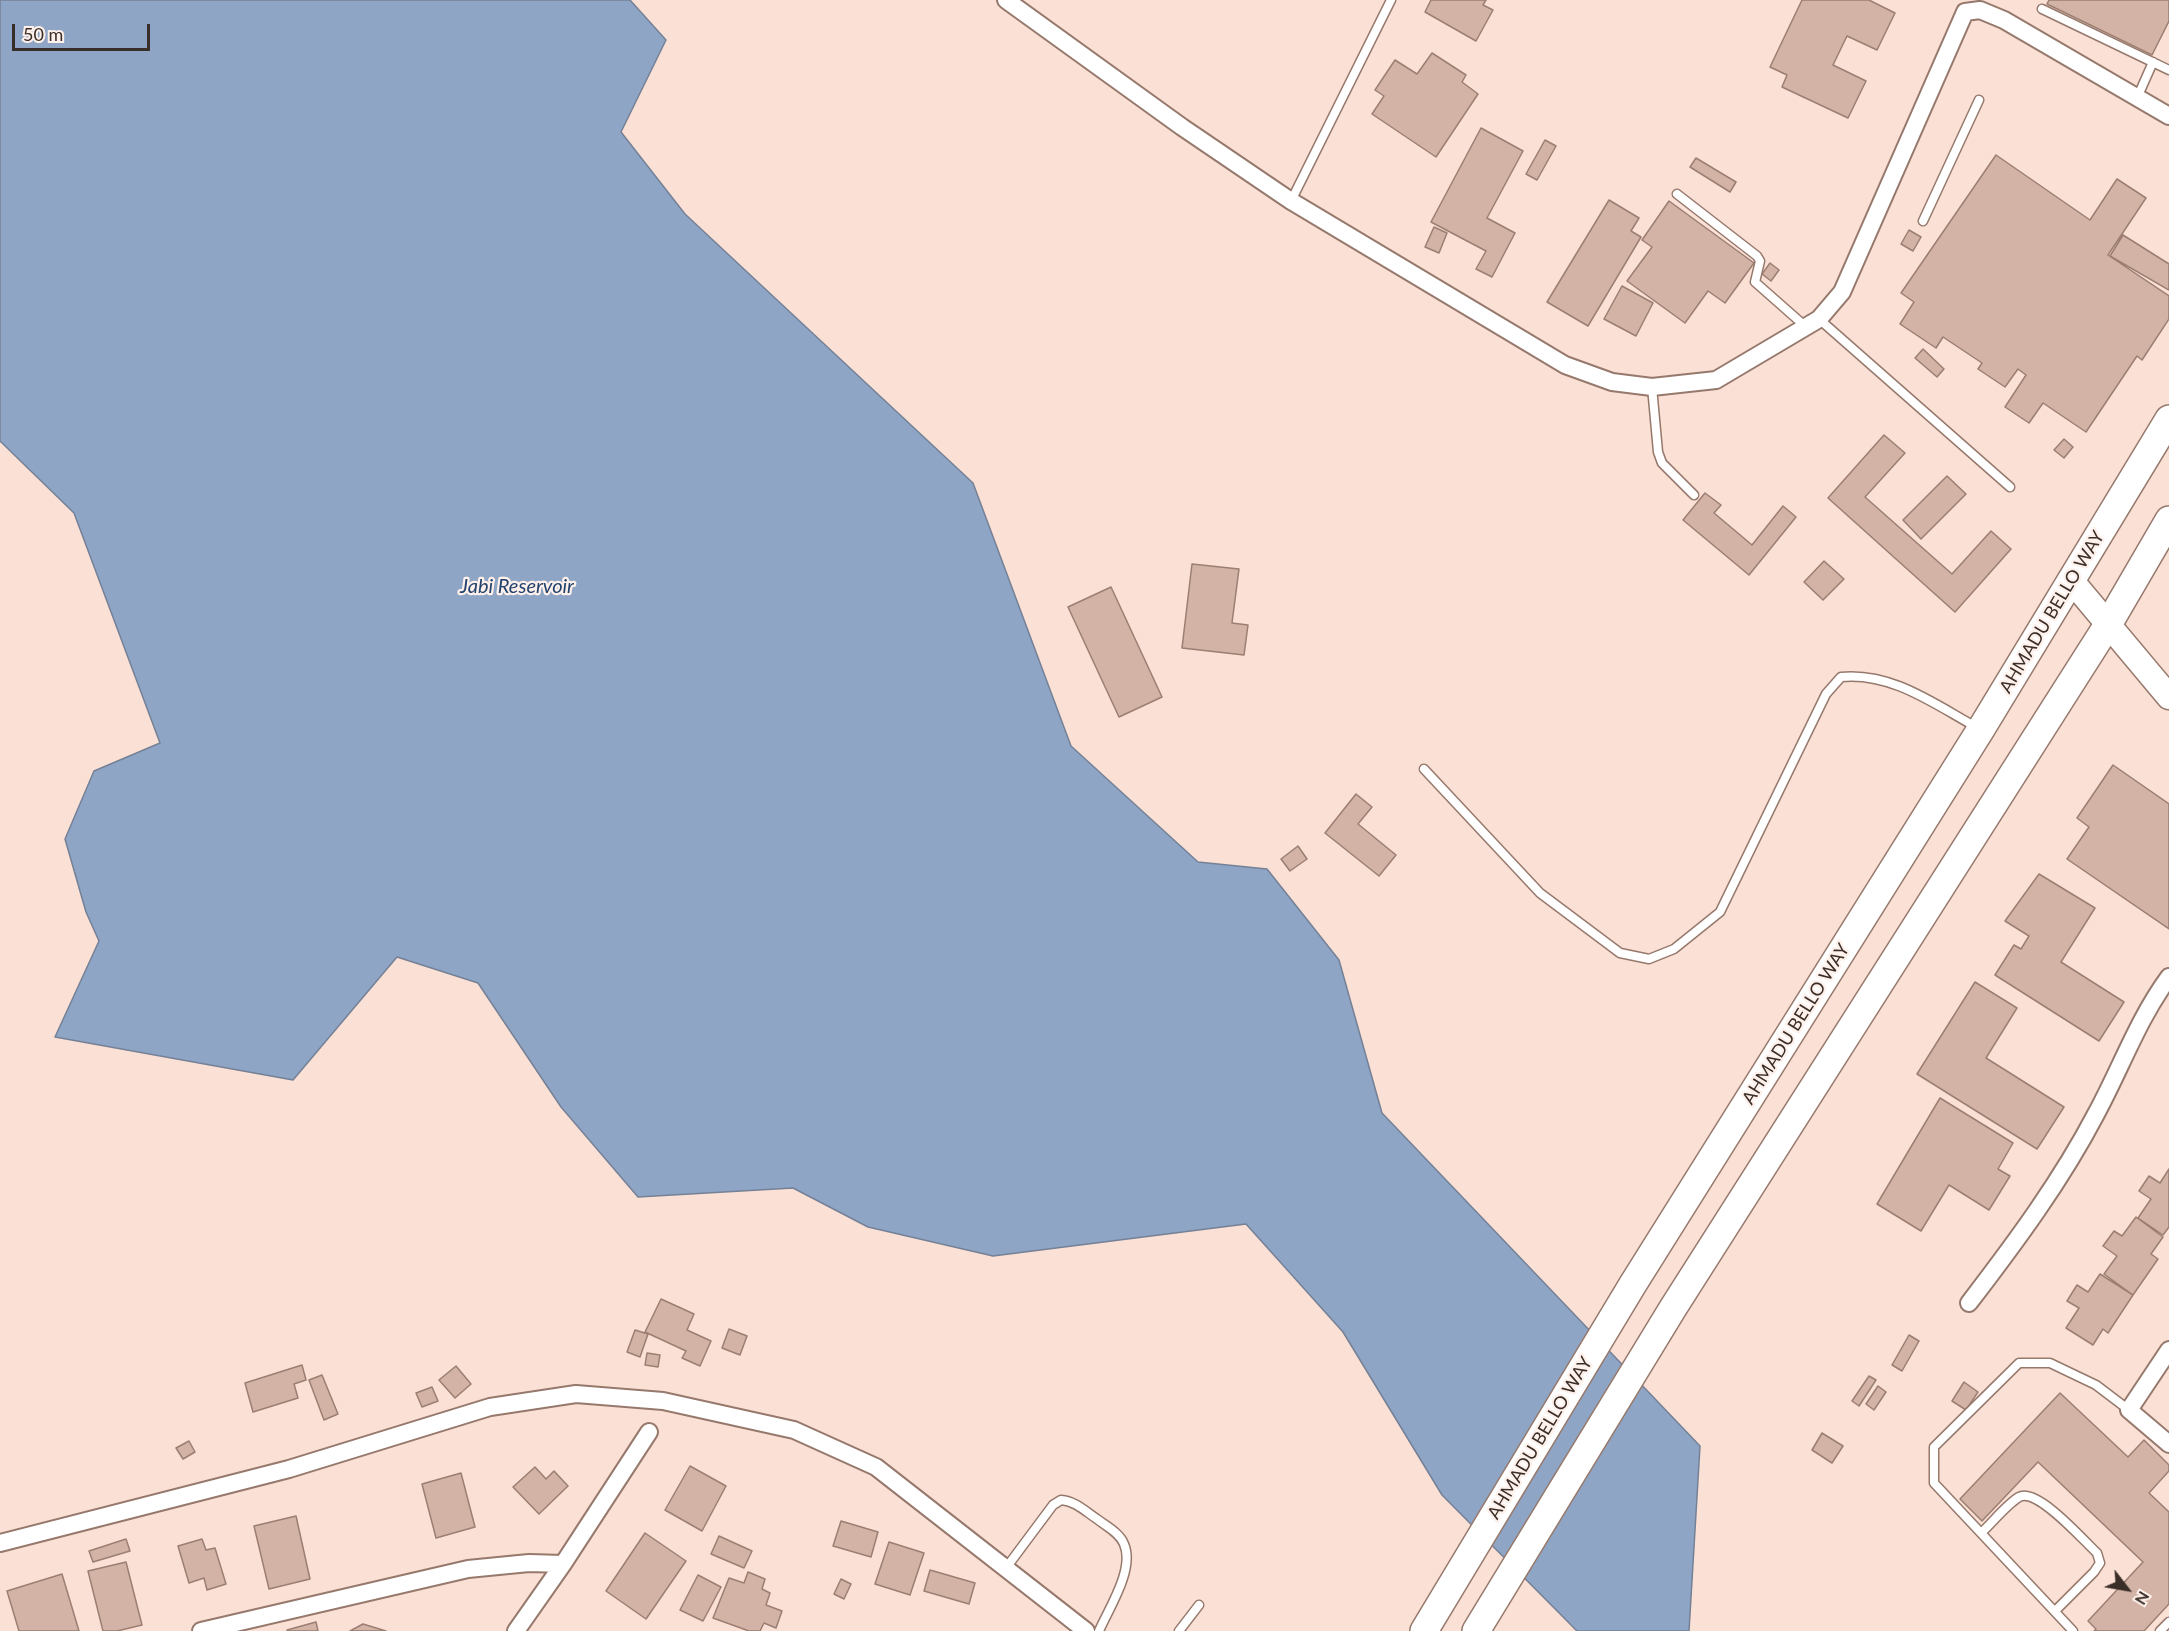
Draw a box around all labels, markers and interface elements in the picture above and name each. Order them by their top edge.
scale bar [15,12,153,50]
text: 50 m [23,23,63,45]
street label: AHMADU BELLO WAY [1995,527,2109,697]
water label: Jabi Reservoir [460,575,574,599]
street label: AHMADU BELLO WAY [1738,940,1854,1108]
street label: AHMADU BELLO WAY [1483,1353,1597,1523]
north arrow [2097,1559,2157,1619]
text: N [2132,1588,2154,1609]

